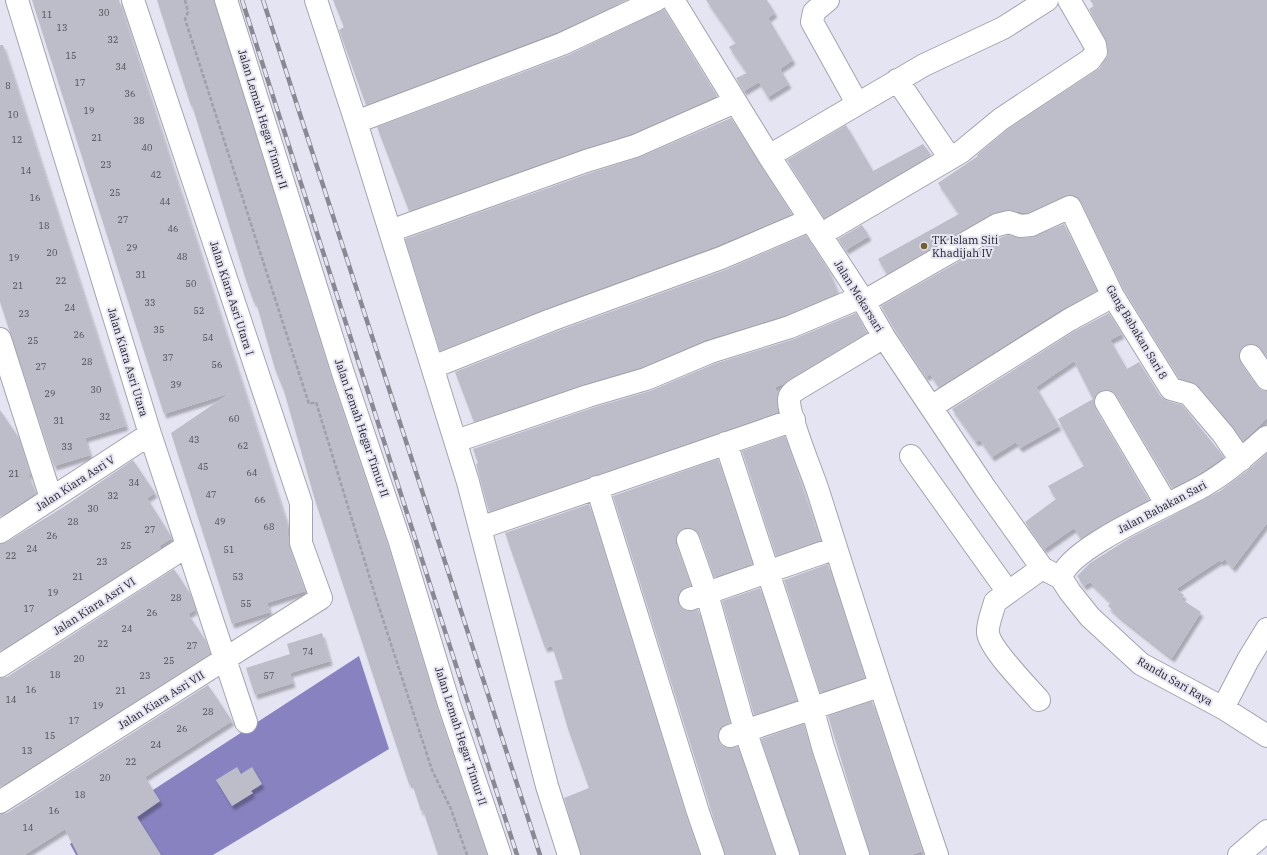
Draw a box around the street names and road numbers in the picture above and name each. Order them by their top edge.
street label: Jalan Lemah Hegar Timur II [235,48,291,191]
street label: Jalan Kiara Asri Utara I [207,239,257,357]
street label: Jalan Mekarsari [831,257,887,335]
street label: Gang Babakan Sari 8 [1103,282,1171,382]
street label: Jalan Kiara Asri Utara [105,306,151,418]
street label: Jalan Lemah Hegar Timur II [332,357,392,499]
street label: Jalan Kiara Asri V [33,452,118,514]
street label: Jalan Babakan Sari [1115,477,1209,536]
street label: Jalan Kiara Asri VI [50,574,138,638]
street label: Randu Sari Raya [1135,654,1215,708]
street label: Jalan Lemah Hegar Timur II [432,665,490,807]
street label: Jalan Kiara Asri VII [115,668,207,732]

